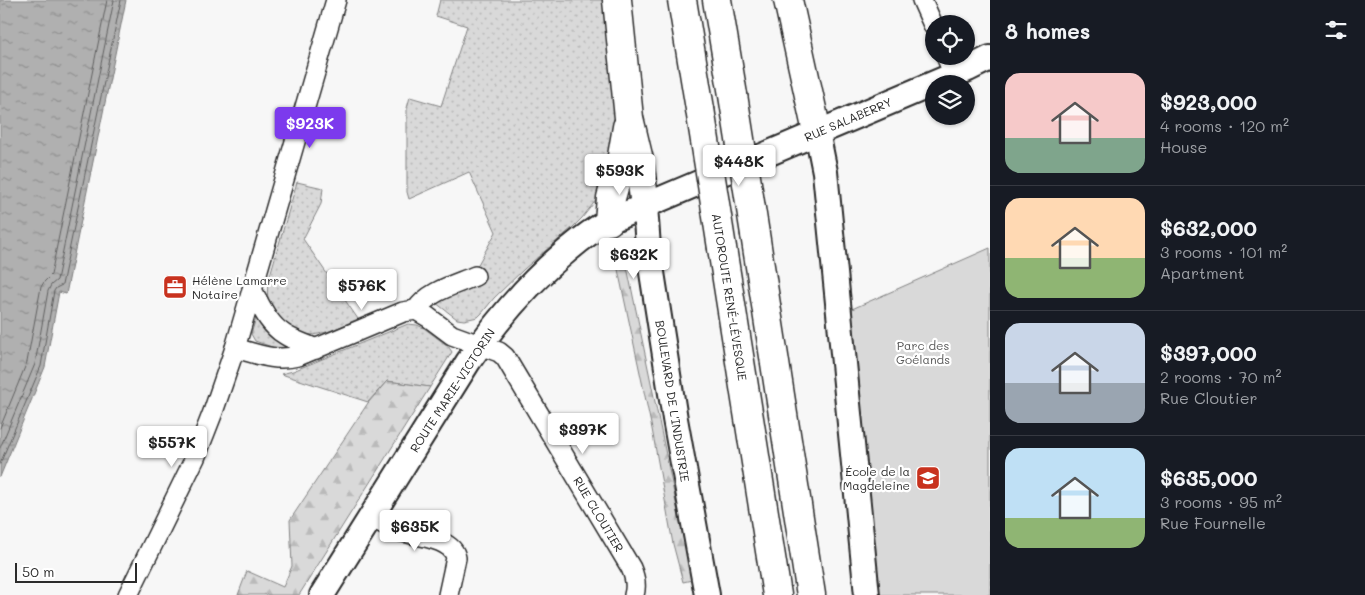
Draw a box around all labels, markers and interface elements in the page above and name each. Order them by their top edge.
map controls [925,15,975,125]
button: locate [925,15,975,65]
icon: filters [1322,16,1350,44]
text: 8 homes [1005,17,1090,44]
button: layers [925,75,975,125]
text: $923,000 [1160,88,1257,115]
street label: RUE SALABERRY [802,93,894,145]
icon: home [1045,93,1105,153]
pin: $923K [275,106,345,149]
text: $923K [286,112,334,133]
text: 4 rooms · 120 m² [1160,115,1289,136]
text: House [1160,136,1207,157]
pin: $448K [704,144,774,187]
text: $448K [714,150,764,171]
pin: $593K [585,154,655,196]
text: $593K [596,159,644,180]
street label: AUTOROUTE RENÉ-LÉVESQUE [709,212,751,382]
text: $632,000 [1160,214,1257,241]
icon: home [1045,218,1105,278]
pin: $632K [599,238,669,280]
text: 3 rooms · 101 m² [1160,241,1287,262]
text: $632K [610,243,658,264]
text: Apartment [1160,262,1245,283]
pin: $576K [327,268,397,311]
place label: Hélène Lamarre Notaire [192,272,287,302]
office icon: Hélène Lamarre Notaire [162,274,188,300]
text: $576K [338,274,386,295]
street label: BOULEVARD DE L'INDUSTRIE [652,319,694,483]
street label: ROUTE MARIE-VICTORIN [406,325,498,455]
park label: Parc des Goélands [896,337,950,367]
text: $397,000 [1160,339,1257,366]
icon: home [1045,343,1105,403]
text: 2 rooms · 70 m² [1160,366,1281,387]
text: Rue Cloutier [1160,387,1258,408]
pin: $397K [548,412,618,455]
text: $397K [559,418,607,439]
pin: $557K [137,426,207,468]
text: $557K [148,431,196,452]
place label: École de la Magdeleine [843,463,910,493]
text: $635,000 [1160,464,1258,491]
school or university icon: École de la Magdeleine [915,465,941,491]
icon: home [1045,468,1105,528]
street label: RUE CLOUTIER [570,473,628,555]
text: 3 rooms · 95 m² [1160,491,1282,512]
pin: $635K [380,510,450,552]
text: Rue Fournelle [1160,512,1266,533]
text: $635K [390,515,440,536]
scale bar [15,560,138,583]
text: 50 m [22,562,54,581]

